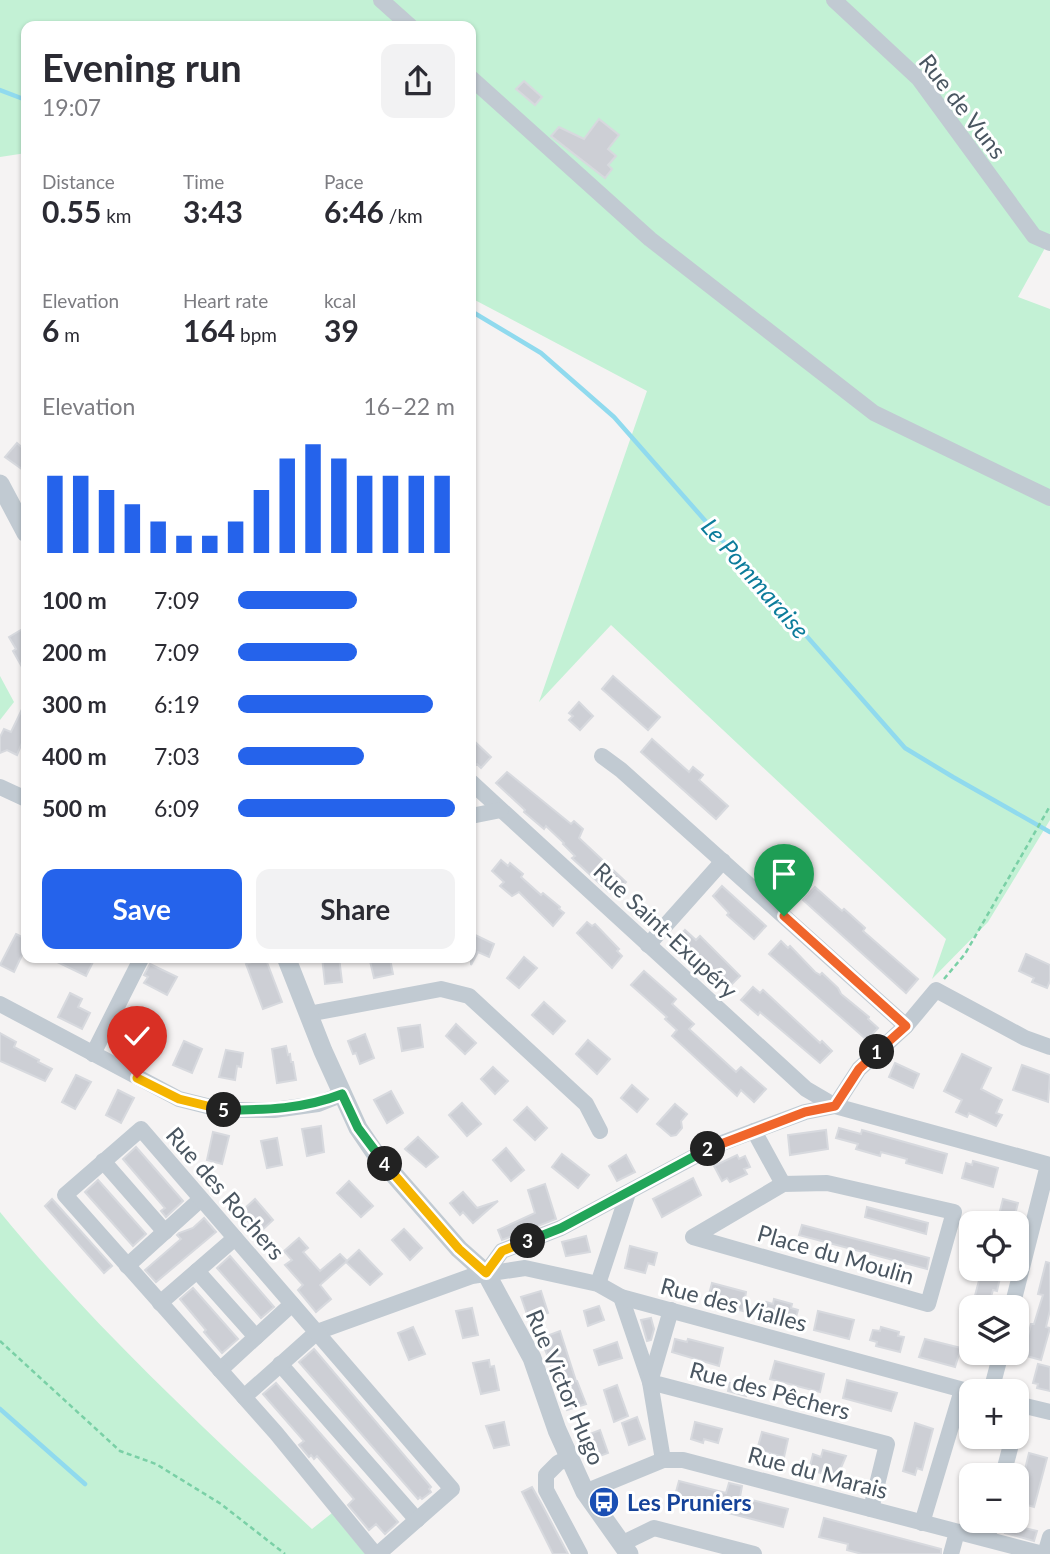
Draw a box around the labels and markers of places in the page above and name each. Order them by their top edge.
pin [754,844,814,916]
pin [107,1006,167,1078]
pin: 1 [860,1034,894,1070]
pin: 5 [206,1092,242,1128]
pin: 2 [690,1132,726,1166]
pin: 4 [368,1146,402,1182]
pin: 3 [510,1224,546,1258]
bus stop icon: Les Pruniers [587,1485,621,1519]
place label: Les Pruniers [627,1488,752,1516]

